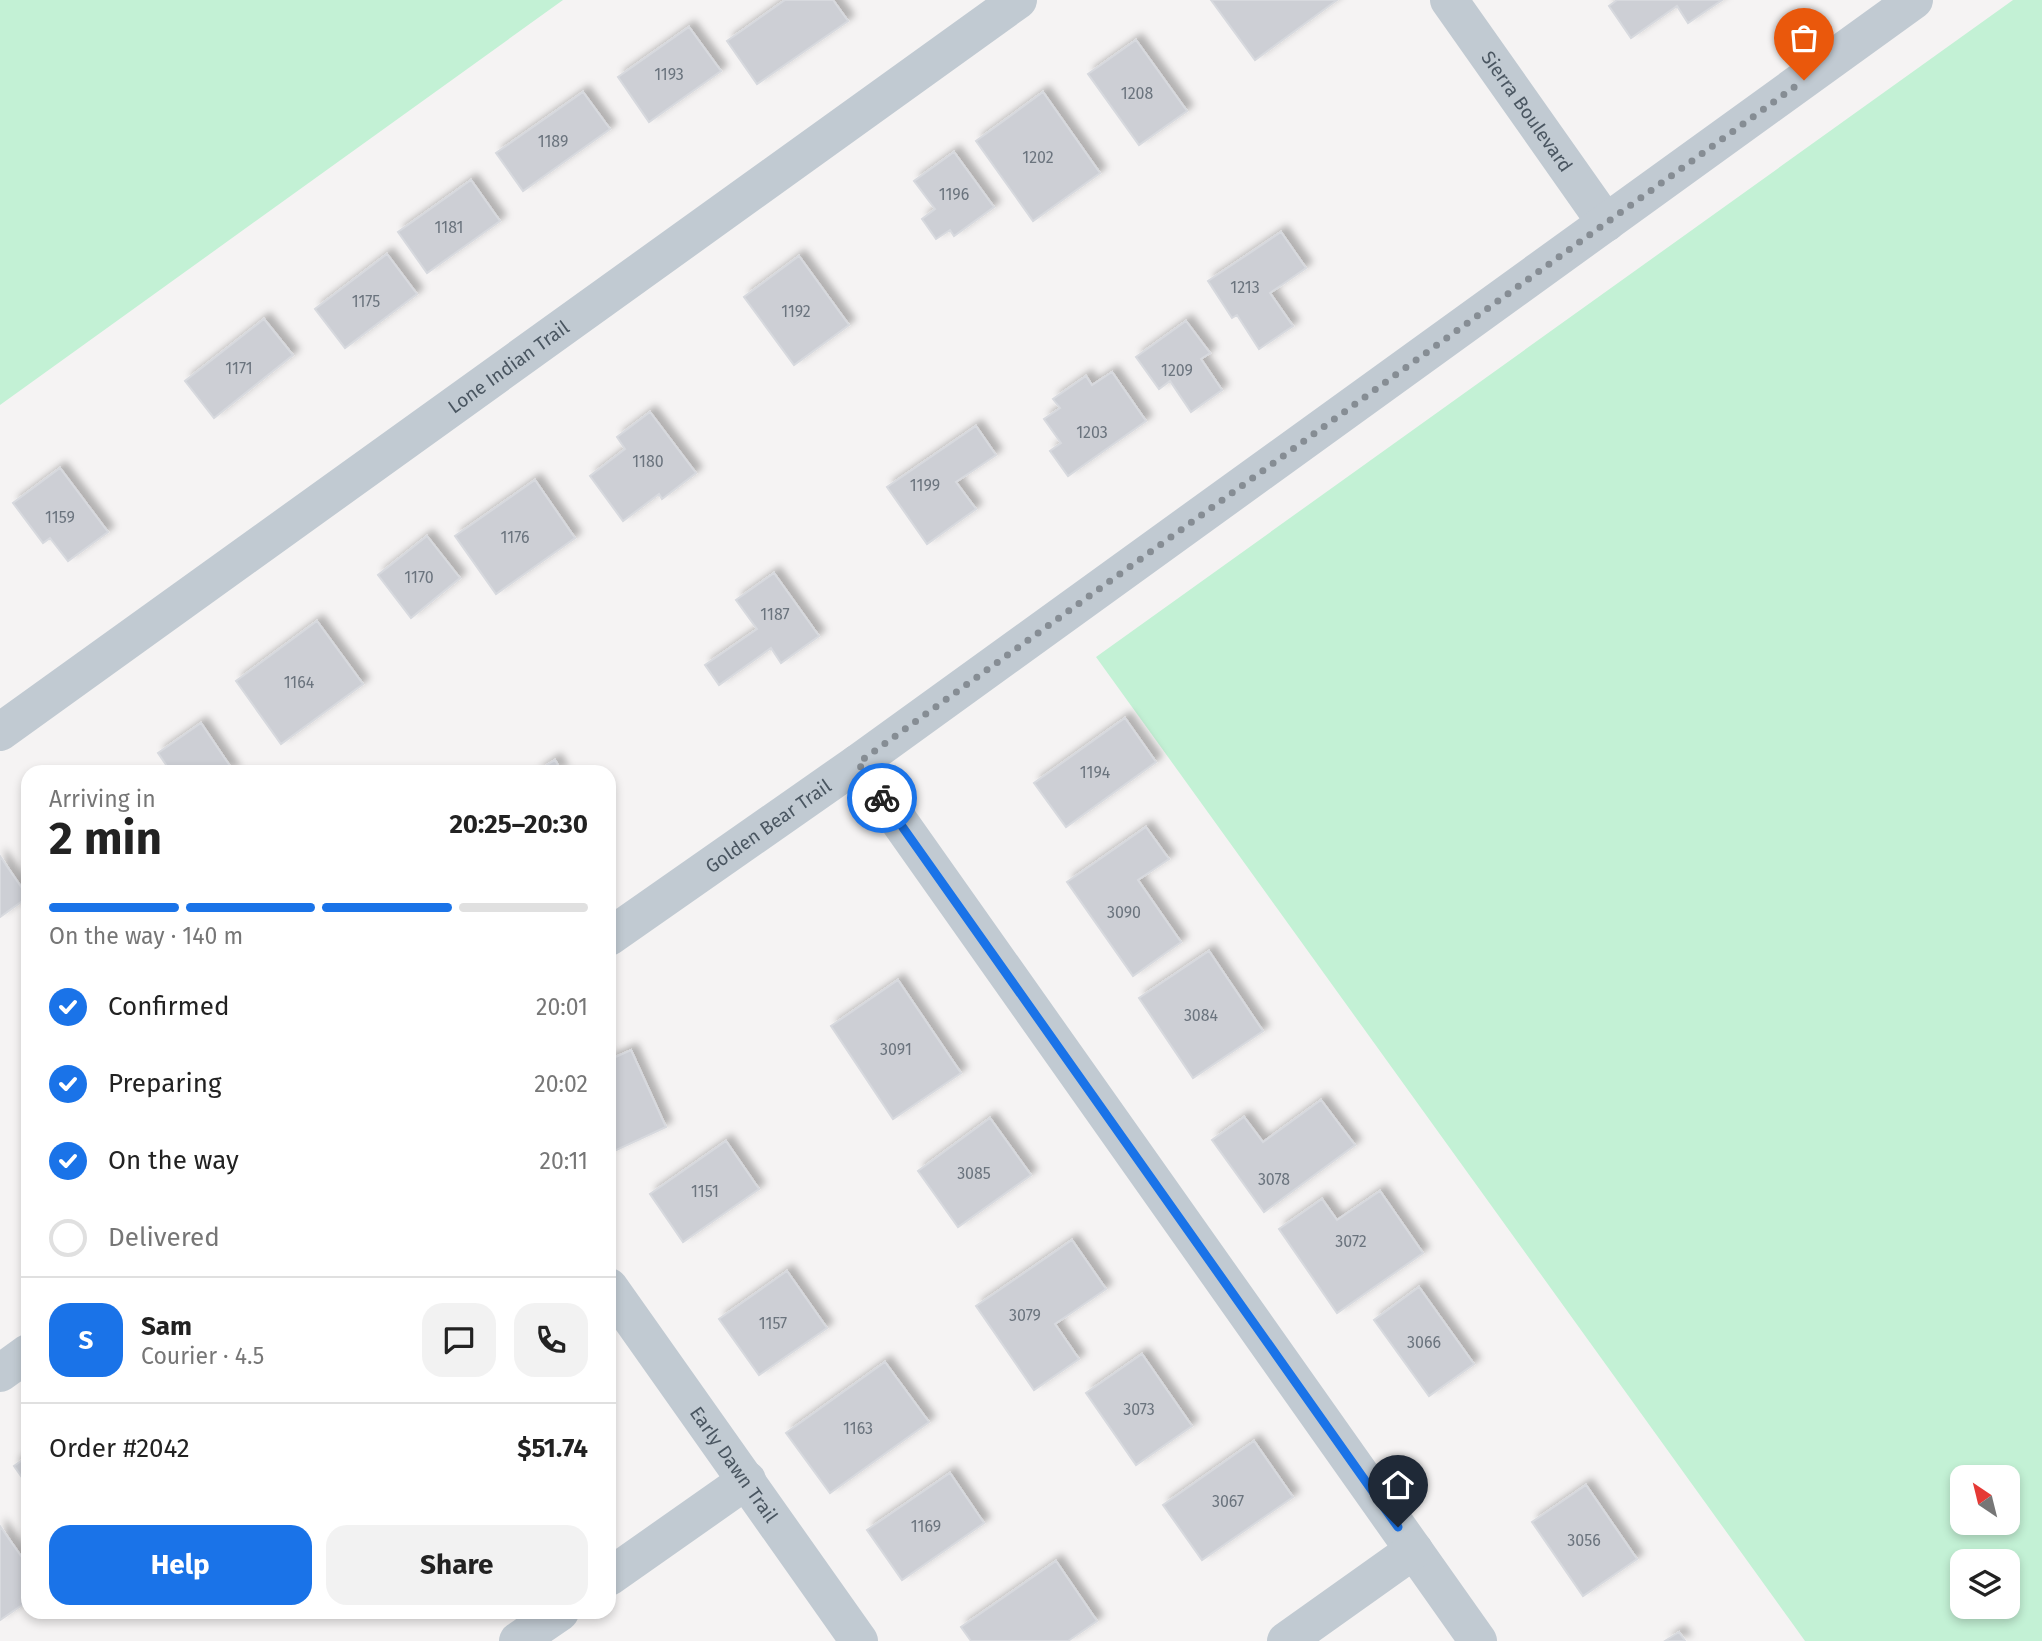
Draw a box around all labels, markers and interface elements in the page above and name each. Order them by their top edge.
pin [1774,8,1834,80]
icon: bag [1785,19,1823,57]
street label: Sierra Boulevard [1477,46,1578,176]
house number: 1193 [654,65,684,84]
house number: 1208 [1121,84,1153,103]
house number: 1189 [538,132,568,151]
house number: 1202 [1022,148,1054,167]
house number: 1196 [939,185,969,204]
house number: 1181 [435,218,463,237]
house number: 1213 [1230,278,1260,297]
house number: 1175 [352,292,380,311]
house number: 1192 [781,302,811,321]
street label: Lone Indian Trail [443,315,574,418]
house number: 1171 [225,359,253,378]
house number: 1209 [1161,361,1193,380]
house number: 1203 [1076,423,1108,442]
house number: 1180 [632,452,664,471]
house number: 1199 [910,476,940,495]
house number: 1159 [45,508,75,527]
house number: 1176 [501,528,529,547]
house number: 1170 [404,568,434,587]
house number: 1187 [760,605,790,624]
house number: 1164 [284,673,315,692]
courier [847,763,917,833]
house number: 1194 [1080,763,1111,782]
street label: Golden Bear Trail [701,774,836,878]
icon: bike [863,779,901,817]
text: Arriving in [49,785,156,813]
text: 20:25–20:30 [449,809,588,840]
text: 2 min [49,811,162,866]
house number: 3090 [1107,903,1141,922]
text: On the way · 140 m [49,922,243,950]
icon: check [49,988,87,1026]
text: Confirmed [108,991,229,1022]
text: 20:01 [536,993,588,1021]
house number: 3084 [1184,1006,1219,1025]
house number: 3091 [880,1040,912,1059]
icon: check [49,1065,87,1103]
text: Preparing [108,1068,221,1099]
text: 20:02 [534,1070,588,1098]
icon: check [49,1142,87,1180]
text: On the way [108,1145,239,1176]
text: 20:11 [540,1147,588,1175]
house number: 3085 [957,1164,991,1183]
house number: 3078 [1258,1170,1290,1189]
house number: 1151 [691,1182,719,1201]
text: Delivered [108,1222,220,1253]
house number: 3072 [1335,1232,1367,1251]
button: chat [422,1303,496,1377]
button: phone [514,1303,588,1377]
house number: 3079 [1009,1306,1041,1325]
text: Sam [141,1311,192,1342]
house number: 1157 [759,1314,787,1333]
text: S [79,1325,93,1356]
house number: 3066 [1407,1333,1441,1352]
text: Courier · 4.5 [141,1342,264,1370]
house number: 3073 [1123,1400,1155,1419]
street label: Early Dawn Trail [685,1402,783,1527]
house number: 1163 [843,1419,873,1438]
text: Order #2042 [49,1433,190,1464]
text: $51.74 [517,1433,588,1464]
pin [1368,1455,1428,1527]
north arrow [1950,1465,2020,1535]
map controls [1950,1465,2020,1619]
icon: home [1379,1466,1417,1504]
house number: 3067 [1212,1492,1244,1511]
house number: 1169 [911,1517,941,1536]
button: Help [49,1525,312,1605]
button: Share [326,1525,588,1605]
house number: 3056 [1567,1531,1601,1550]
button: layers [1950,1549,2020,1619]

